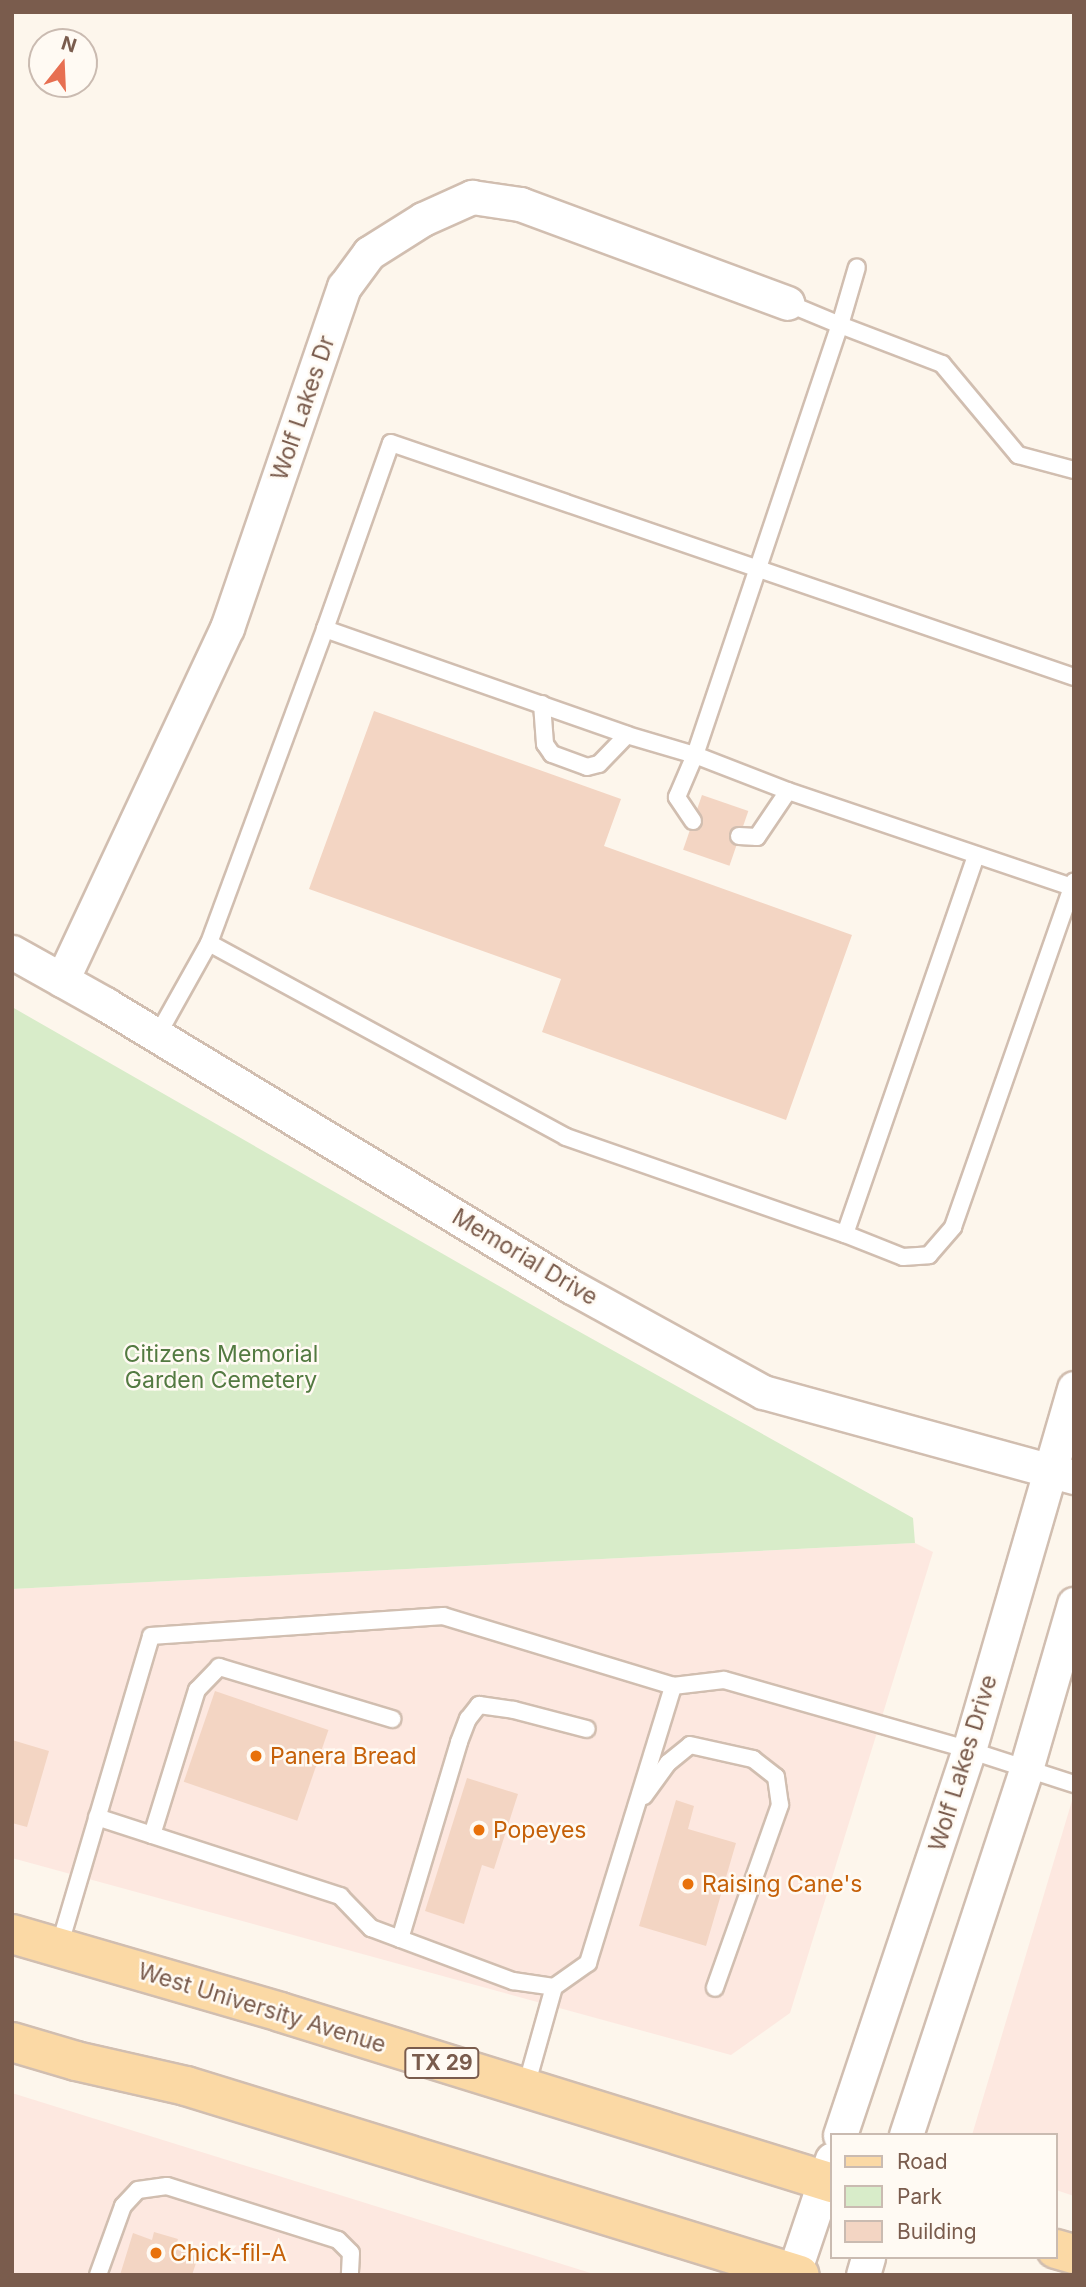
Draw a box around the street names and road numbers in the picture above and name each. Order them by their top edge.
street label: Wolf Lakes Dr [265,332,341,484]
street label: Memorial Drive [447,1203,603,1311]
street label: Wolf Lakes Drive [923,1671,1003,1855]
street label: West University Avenue [135,1957,389,2059]
road number: TX 29 [404,2046,480,2080]

